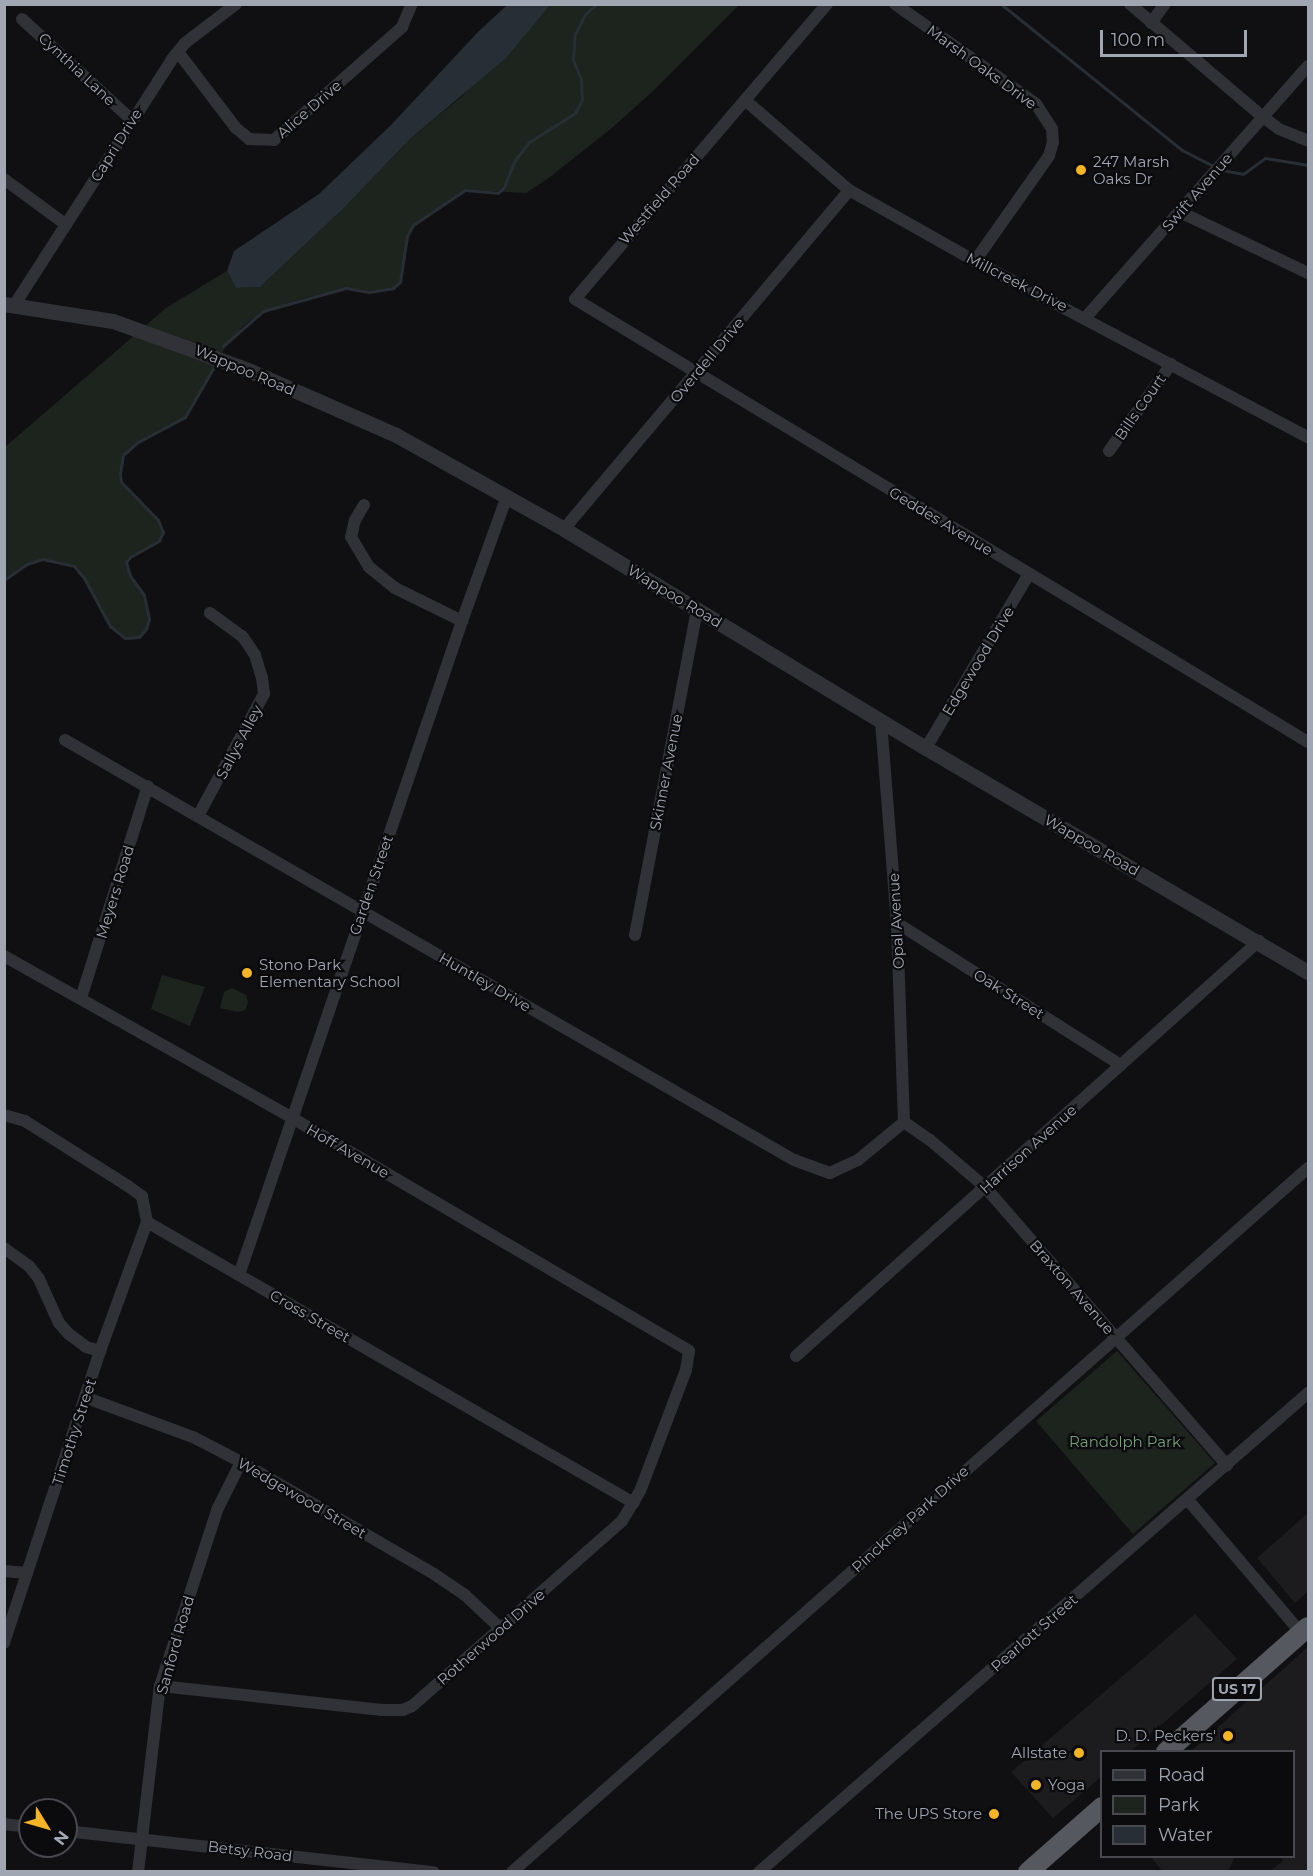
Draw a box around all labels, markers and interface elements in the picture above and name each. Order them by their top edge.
scale bar [1103,18,1250,56]
street label: Marsh Oaks Drive [924,21,1040,113]
street label: Cynthia Lane [35,29,119,109]
text: 100 m [1111,29,1165,51]
street label: Alice Drive [273,76,345,142]
street label: Capri Drive [86,105,146,185]
street label: Swift Avenue [1158,149,1236,235]
street label: Westfield Road [615,150,703,248]
place label: 247 Marsh Oaks Dr [1093,152,1170,187]
marker: 247 Marsh Oaks Dr [1074,163,1088,177]
street label: Millcreek Drive [963,249,1071,315]
street label: Overdell Drive [666,314,748,406]
street label: Wappoo Road [192,341,298,399]
street label: Bills Court [1111,370,1169,444]
street label: Geddes Avenue [886,483,996,559]
street label: Wappoo Road [625,561,725,631]
street label: Edgewood Drive [938,603,1018,719]
street label: Sallys Alley [212,702,266,782]
street label: Skinner Avenue [646,712,686,832]
street label: Wappoo Road [1041,810,1143,880]
street label: Garden Street [345,832,397,938]
street label: Meyers Road [92,843,138,941]
street label: Opal Avenue [884,873,908,969]
street label: Huntley Drive [436,948,534,1016]
place label: Stono Park Elementary School [259,955,400,990]
street label: Oak Street [970,965,1048,1023]
marker: Stono Park Elementary School [240,966,254,980]
street label: Harrison Avenue [976,1101,1080,1197]
street label: Hoff Avenue [304,1120,392,1182]
street label: Braxton Avenue [1026,1236,1118,1338]
street label: Cross Street [267,1286,353,1346]
street label: Timothy Street [48,1376,100,1488]
park label: Randolph Park [1069,1433,1181,1451]
street label: Wedgewood Street [235,1454,369,1542]
street label: Pinckney Park Drive [848,1462,972,1576]
street label: Rotherwood Drive [433,1585,549,1689]
street label: Pearlott Street [987,1591,1081,1675]
street label: Sanford Road [152,1594,198,1696]
road number: US 17 [1212,1678,1262,1700]
place label: D. D. Peckers' [1116,1727,1216,1745]
marker: D. D. Peckers' [1221,1729,1235,1743]
place label: Allstate [1011,1744,1067,1762]
marker: Allstate [1072,1746,1086,1760]
legend [1100,1750,1295,1858]
text: Road [1158,1764,1205,1786]
place label: Yoga [1048,1776,1085,1794]
marker: Yoga [1029,1778,1043,1792]
text: Park [1158,1794,1199,1816]
north arrow [18,1798,78,1858]
place label: The UPS Store [875,1805,982,1823]
marker: The UPS Store [987,1807,1001,1821]
text: Water [1158,1824,1213,1846]
text: N [50,1827,73,1849]
street label: Betsy Road [207,1837,293,1865]

